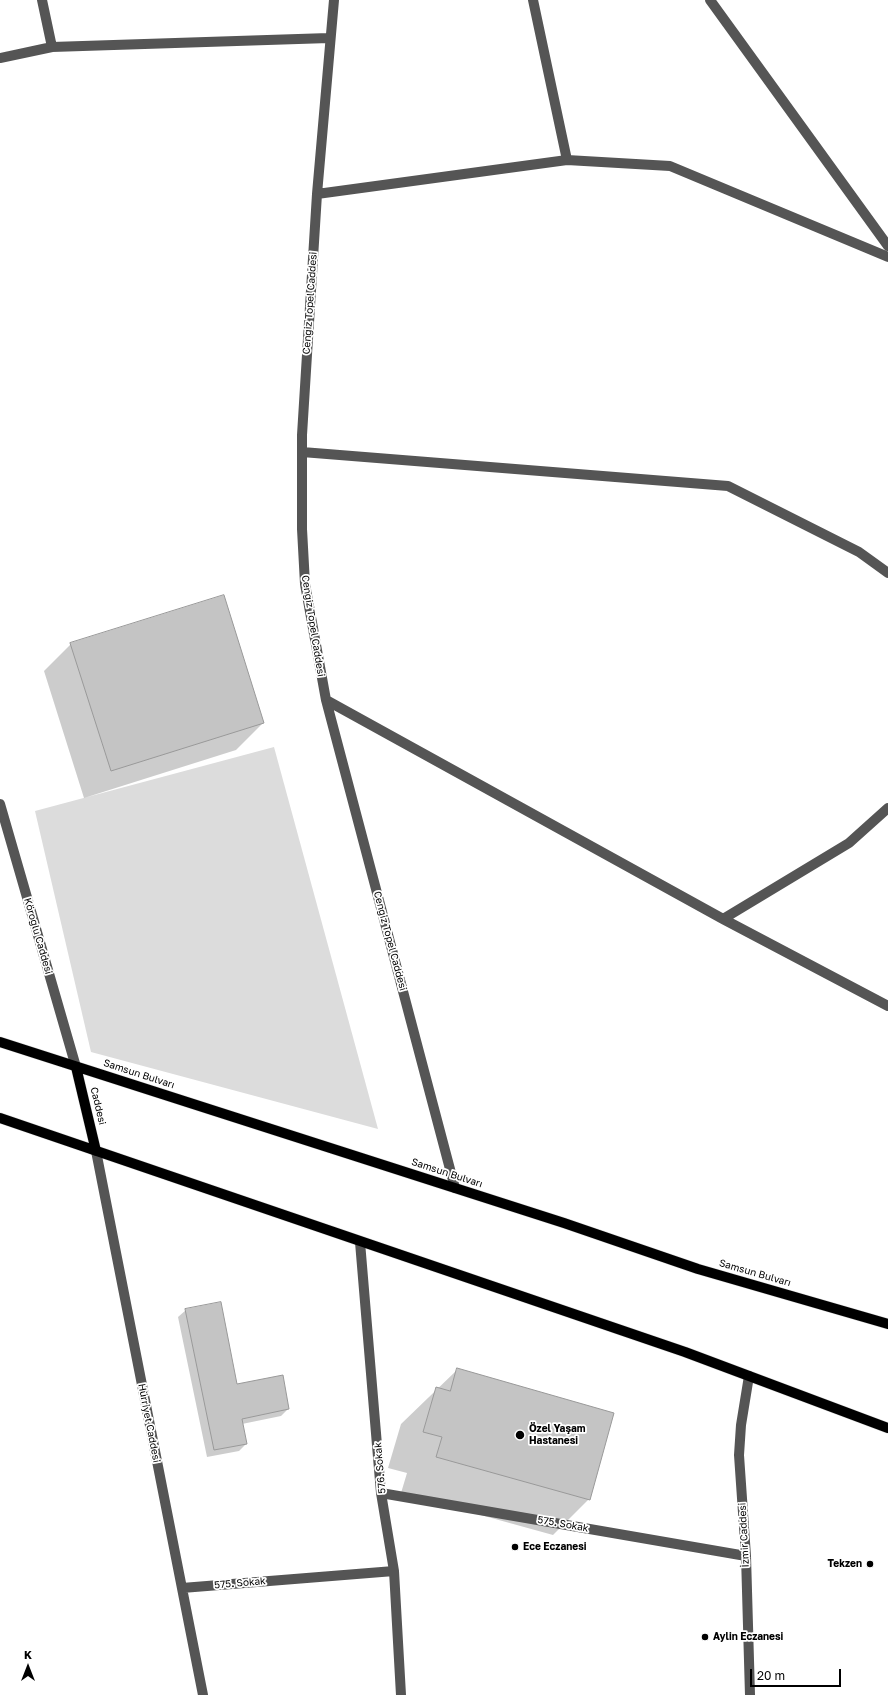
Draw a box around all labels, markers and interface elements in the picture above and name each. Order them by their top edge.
street label: Cengiz Topel Caddesi [300,251,320,355]
street label: Cengiz Topel Caddesi [299,574,327,678]
street label: Cengiz Topel Caddesi [371,890,409,992]
street label: Köroğlu Caddesi [21,896,55,976]
street label: Samsun Bulvarı [102,1057,176,1091]
street label: Caddesi [88,1086,108,1126]
street label: Samsun Bulvarı [410,1156,484,1190]
street label: Samsun Bulvarı [718,1257,792,1289]
street label: Hürriyet Caddesi [135,1382,163,1464]
place label: Özel Yaşam Hastanesi [529,1423,586,1446]
marker: Özel Yaşam Hastanesi [514,1429,526,1441]
street label: 576. Sokak [372,1442,388,1494]
street label: İzmir Caddesi [736,1502,752,1568]
street label: 575. Sokak [537,1514,589,1534]
place label: Ece Eczanesi [523,1541,586,1553]
marker: Ece Eczanesi [510,1542,520,1552]
place label: Tekzen [828,1558,862,1570]
marker: Tekzen [865,1559,875,1569]
street label: 575. Sokak [214,1575,266,1591]
place label: Aylin Eczanesi [713,1631,783,1643]
marker: Aylin Eczanesi [700,1632,710,1642]
north arrow [8,1647,48,1687]
text: K [24,1648,32,1661]
scale bar [752,1661,843,1687]
text: 20 m [757,1668,785,1683]

